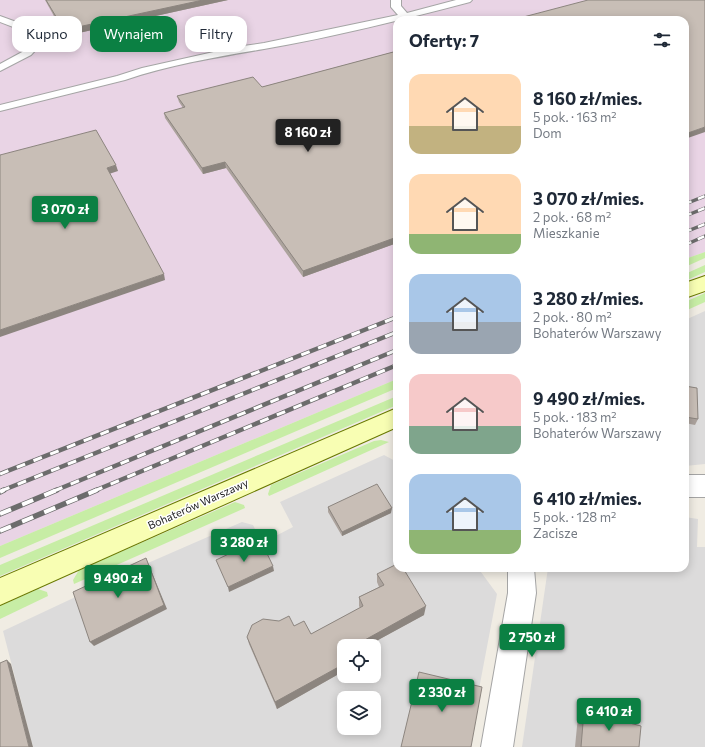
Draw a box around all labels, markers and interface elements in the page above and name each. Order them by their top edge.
chip: Kupno [12,16,82,52]
chip: Wynajem [90,16,177,52]
chip: Filtry [185,16,247,52]
icon: filters [651,29,673,51]
text: Oferty: 7 [409,30,479,51]
text: 8 160 zł/mies. [533,88,642,109]
icon: home [441,90,489,138]
text: 5 pok. · 163 m² [533,109,616,125]
pin: 8 160 zł [267,119,349,153]
text: 8 160 zł [285,124,331,140]
text: Dom [533,125,562,141]
text: 3 070 zł/mies. [533,188,644,209]
icon: home [441,190,489,238]
pin: 3 070 zł [24,196,106,230]
text: 3 070 zł [41,201,89,217]
text: 2 pok. · 68 m² [533,209,611,225]
text: Mieszkanie [533,225,600,241]
text: 3 280 zł/mies. [533,288,644,309]
icon: home [441,290,489,338]
text: 2 pok. · 80 m² [533,309,612,325]
text: Bohaterów Warszawy [533,325,661,341]
text: 9 490 zł/mies. [533,388,645,409]
icon: home [441,390,489,438]
text: 5 pok. · 183 m² [533,409,616,425]
text: Bohaterów Warszawy [533,425,661,441]
street label: Bohaterów Warszawy [146,475,250,532]
text: 6 410 zł/mies. [533,488,642,509]
icon: home [441,490,489,538]
text: 5 pok. · 128 m² [533,509,616,525]
text: Zacisze [533,525,578,541]
pin: 3 280 zł [203,529,285,563]
text: 3 280 zł [220,534,268,550]
pin: 9 490 zł [77,565,159,599]
text: 9 490 zł [94,570,142,586]
pin: 2 750 zł [491,624,573,658]
text: 2 750 zł [509,629,555,645]
map controls [337,639,381,735]
button: locate [337,639,381,683]
pin: 2 330 zł [401,679,483,713]
text: 2 330 zł [418,684,466,700]
button: layers [337,691,381,735]
pin: 6 410 zł [568,698,650,732]
text: 6 410 zł [586,703,632,719]

